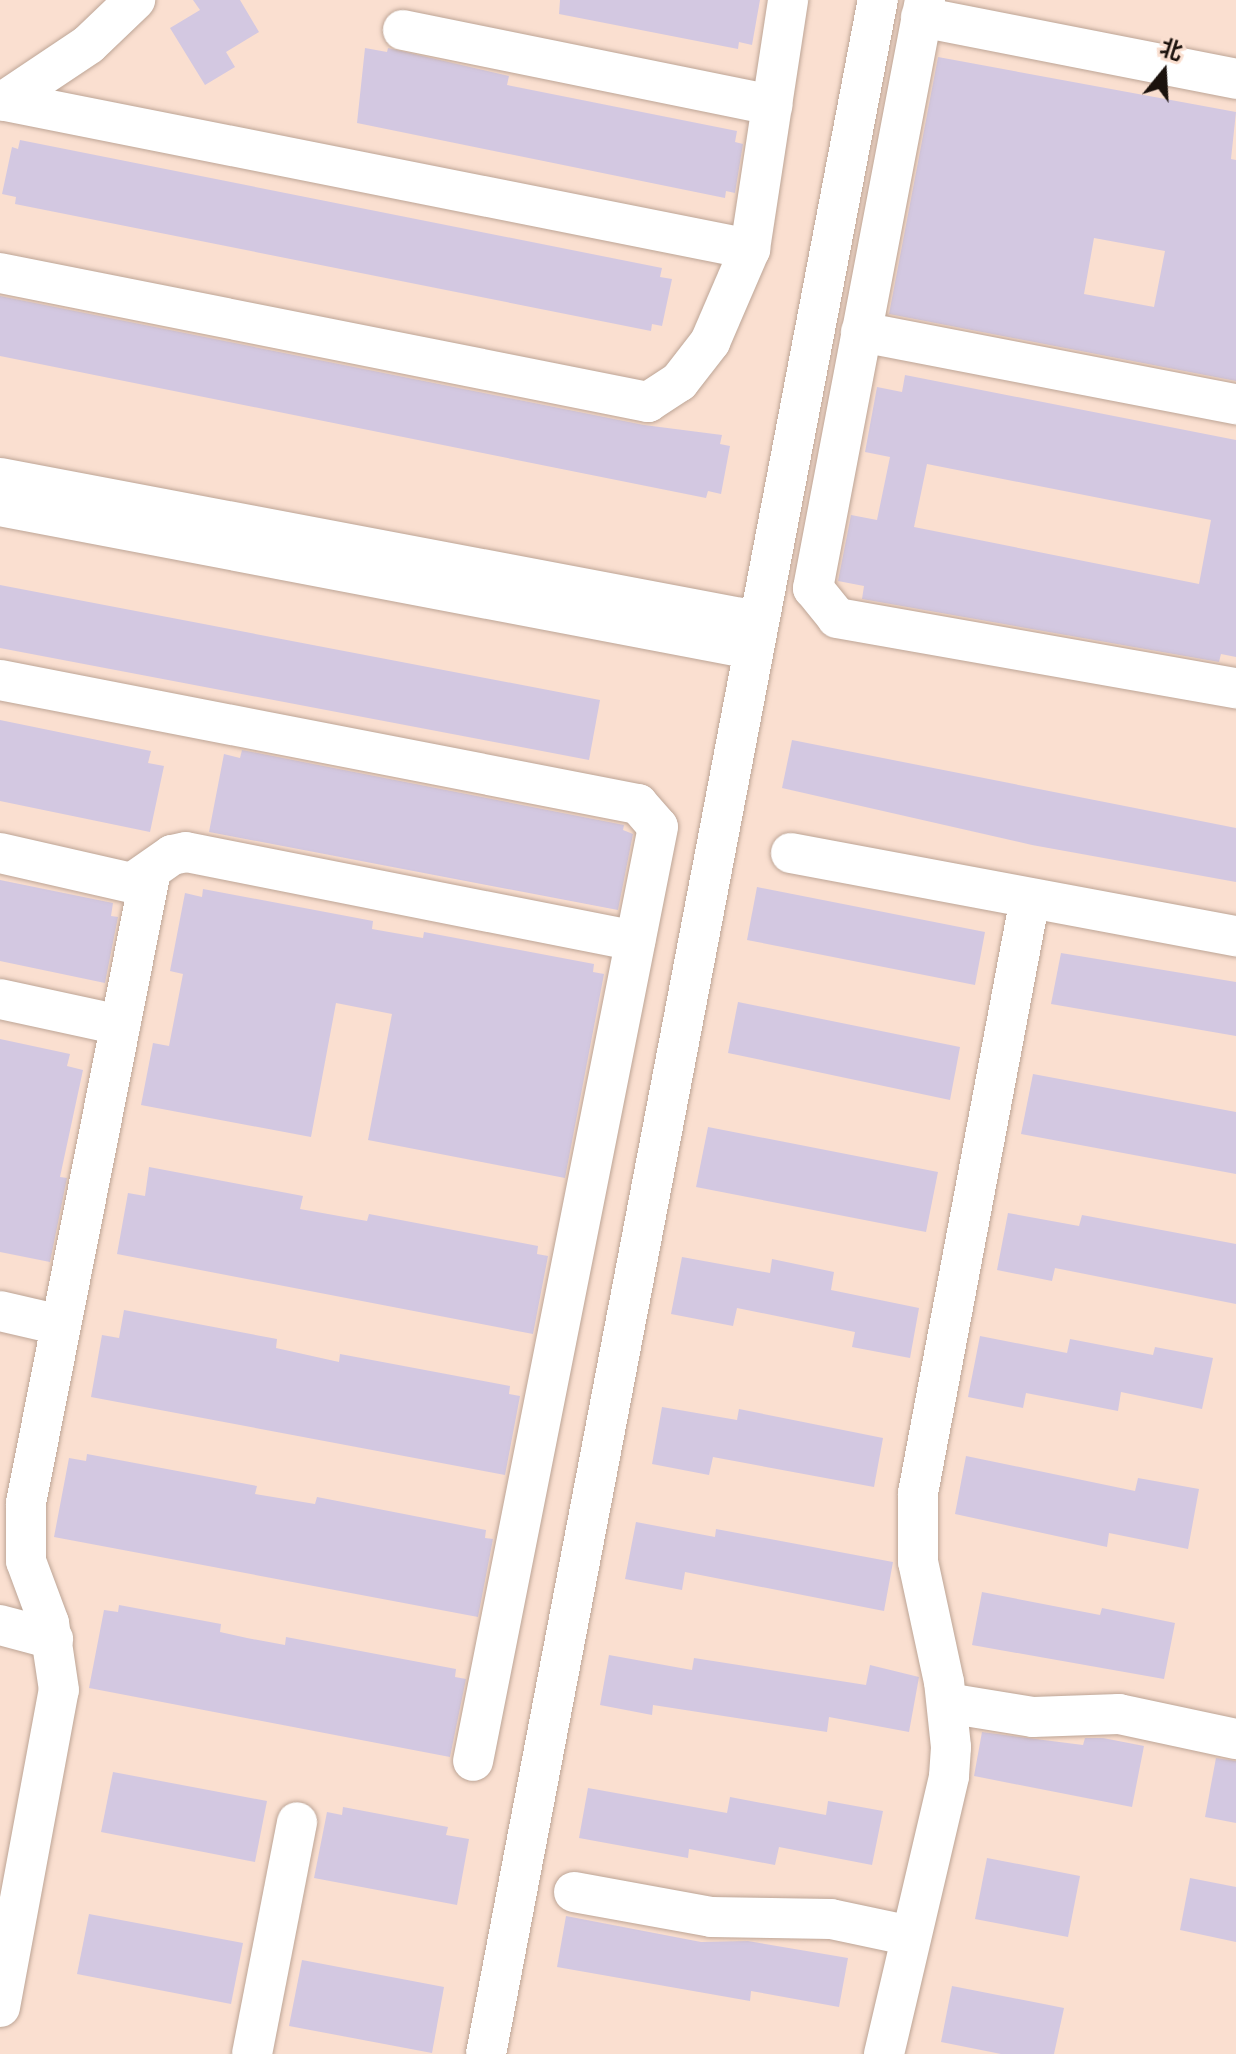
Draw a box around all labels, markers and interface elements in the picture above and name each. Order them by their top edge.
north arrow [1124,32,1204,112]
text: 北 [1157,32,1186,65]

